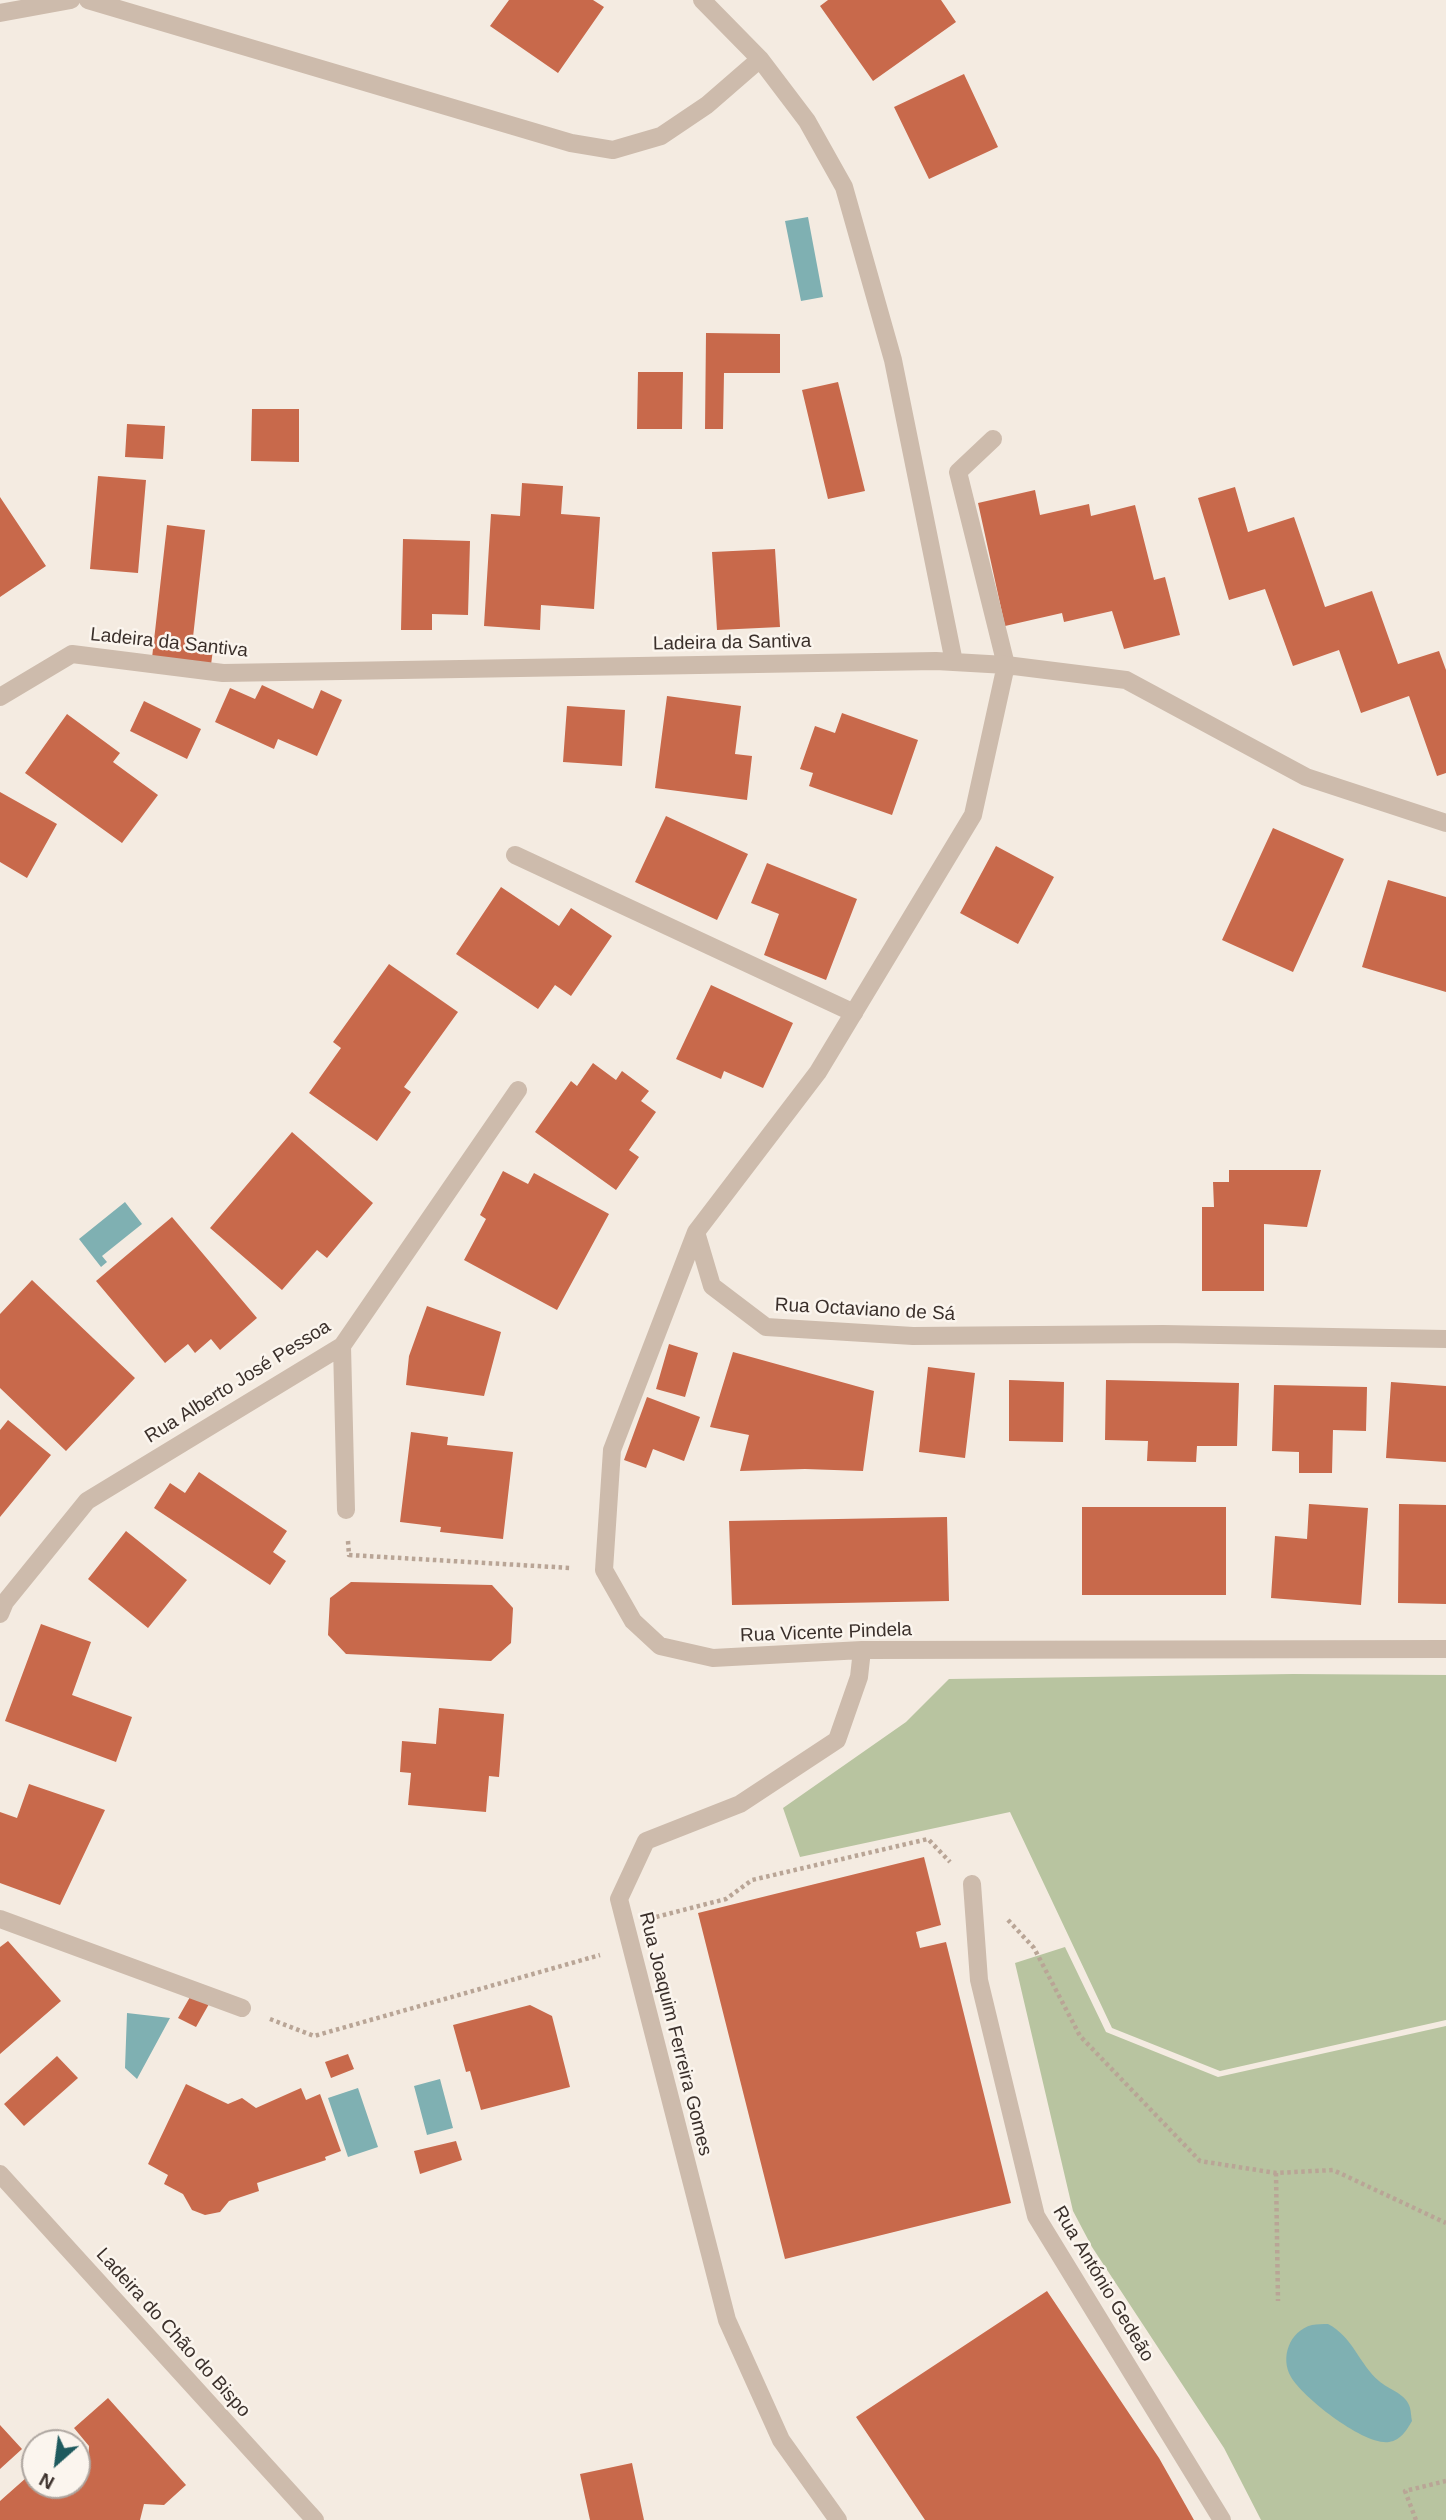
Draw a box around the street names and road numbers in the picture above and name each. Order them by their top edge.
street label: Ladeira da Santiva [89,623,249,663]
street label: Ladeira da Santiva [653,630,811,656]
street label: Rua Octaviano de Sá [774,1294,956,1326]
street label: Rua Alberto José Pessoa [141,1316,335,1448]
street label: Rua Vicente Pindela [740,1619,912,1647]
street label: Rua Joaquim Ferreira Gomes [634,1910,716,2158]
street label: Rua António Gedeão [1048,2202,1158,2366]
street label: Ladeira do Chão do Bispo [91,2244,255,2422]

